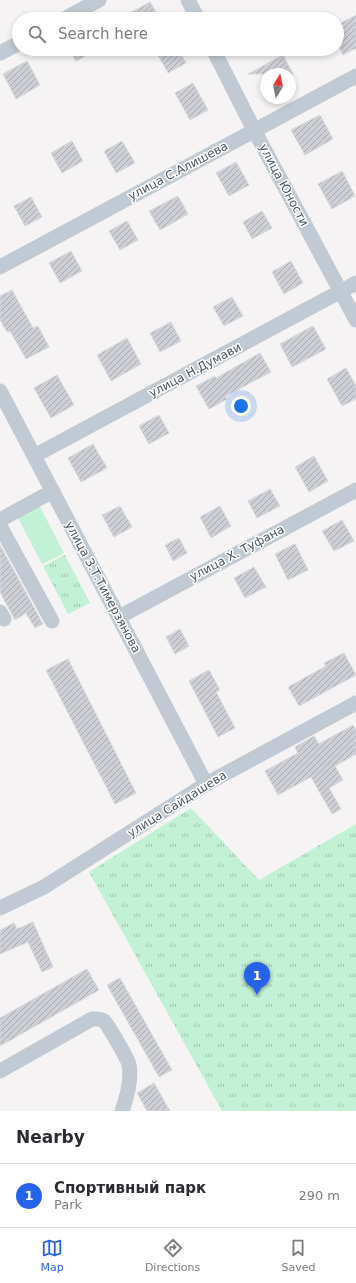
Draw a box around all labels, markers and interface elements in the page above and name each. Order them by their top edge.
search box [12,12,344,56]
icon: search [26,23,48,45]
text: Search here [58,25,148,43]
north arrow [260,68,296,104]
street label: улица С.Алишева [126,139,230,203]
street label: улица Юности [256,141,312,229]
street label: улица Н.Думави [146,340,244,400]
your location [231,396,251,416]
street label: улица З.Т.Тимерзянова [62,519,144,655]
street label: улица Х. Туфана [187,522,287,584]
street label: улица Сайдашева [125,768,229,840]
pin: 1 [244,962,270,995]
text: Nearby [16,1127,85,1147]
text: Спортивный парк [54,1179,206,1197]
text: 1 [24,1188,34,1203]
text: 290 m [298,1188,340,1203]
text: Park [54,1197,82,1212]
tab: Map [41,1237,64,1274]
tab: Directions [145,1237,200,1274]
tab: Saved [281,1237,315,1274]

